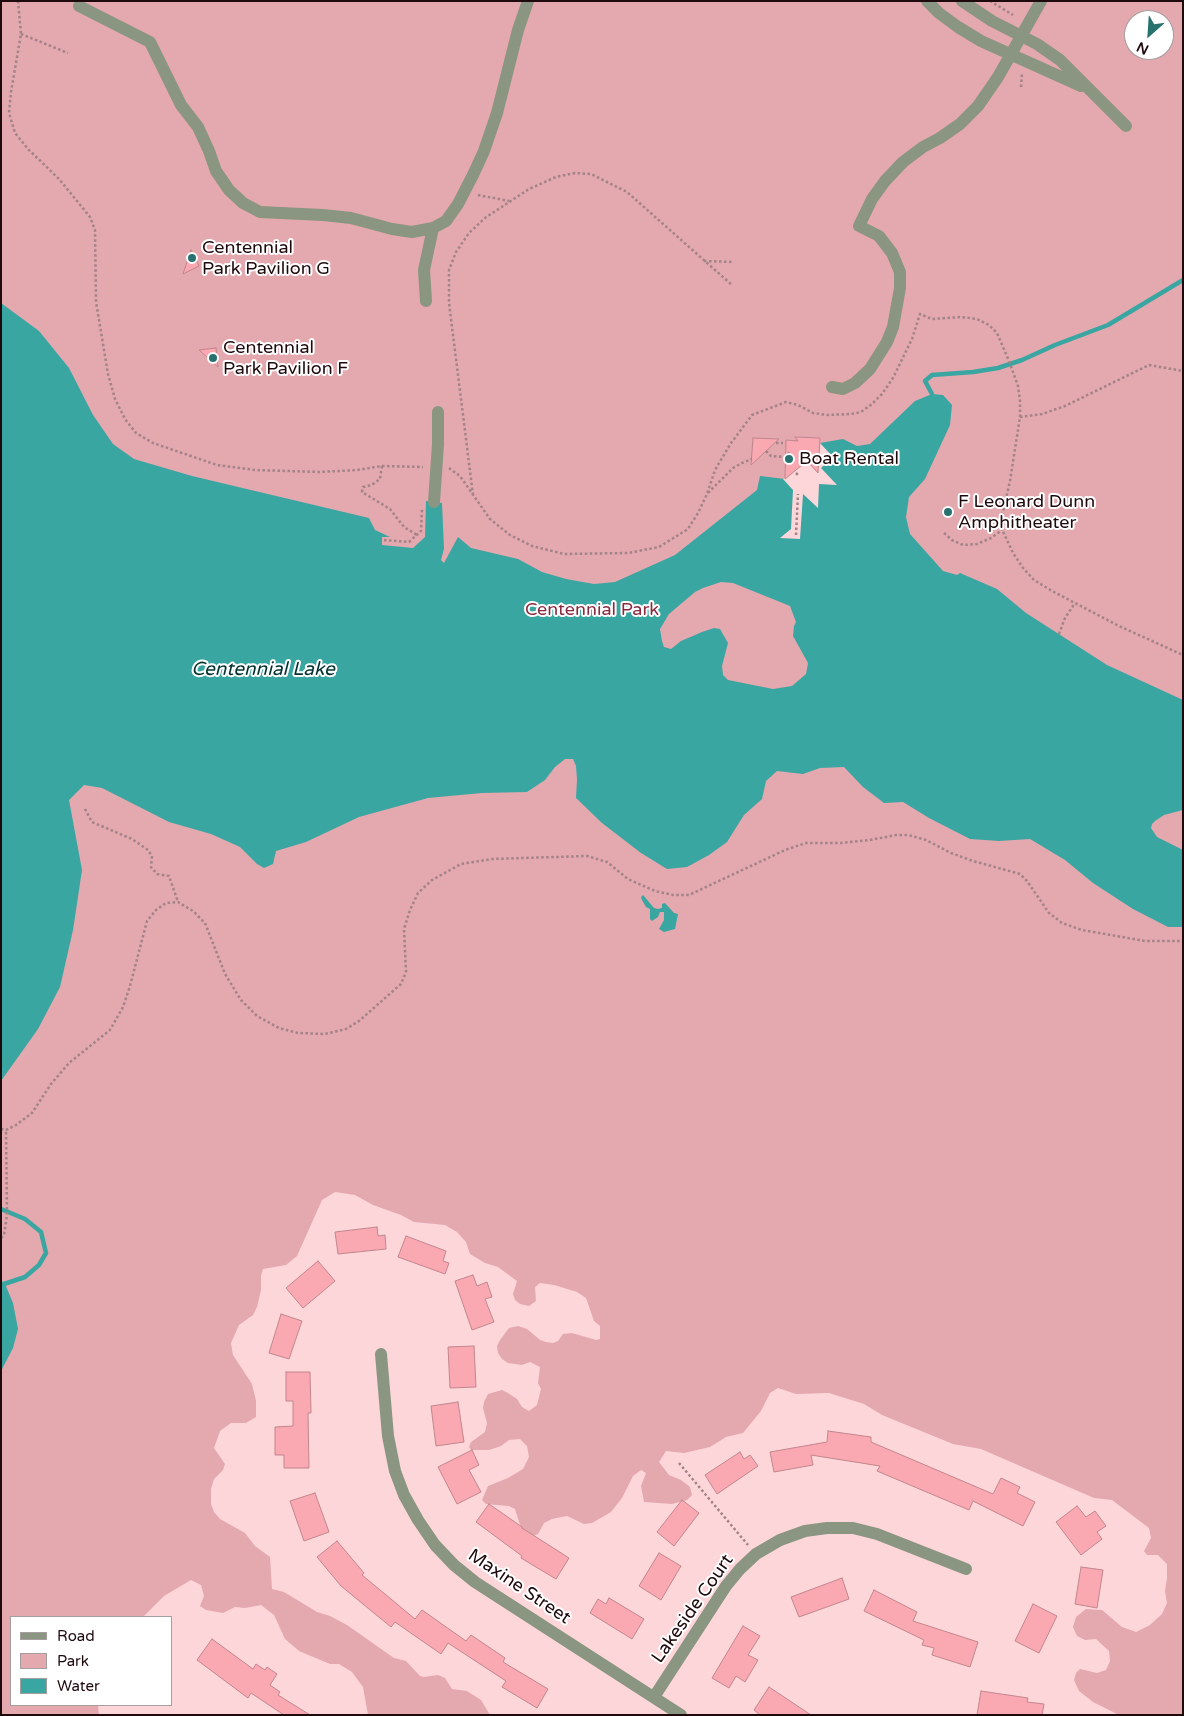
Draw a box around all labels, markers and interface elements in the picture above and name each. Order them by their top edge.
north arrow [1124,10,1174,60]
text: N [1134,38,1151,58]
place label: Centennial Park Pavilion G [202,237,330,280]
marker: Centennial Park Pavilion G [186,252,198,264]
place label: Centennial Park Pavilion F [223,337,348,379]
marker: Centennial Park Pavilion F [207,352,219,364]
place label: Boat Rental [799,448,899,470]
marker: Boat Rental [783,453,795,465]
place label: F Leonard Dunn Amphitheater [958,491,1095,534]
marker: F Leonard Dunn Amphitheater [942,506,954,518]
park label: Centennial Park [525,599,659,621]
water label: Centennial Lake [191,659,335,681]
street label: Maxine Street [464,1545,574,1629]
street label: Lakeside Court [648,1551,738,1667]
legend [10,1616,172,1706]
text: Road [57,1627,95,1645]
text: Park [57,1652,89,1670]
text: Water [57,1677,100,1695]

